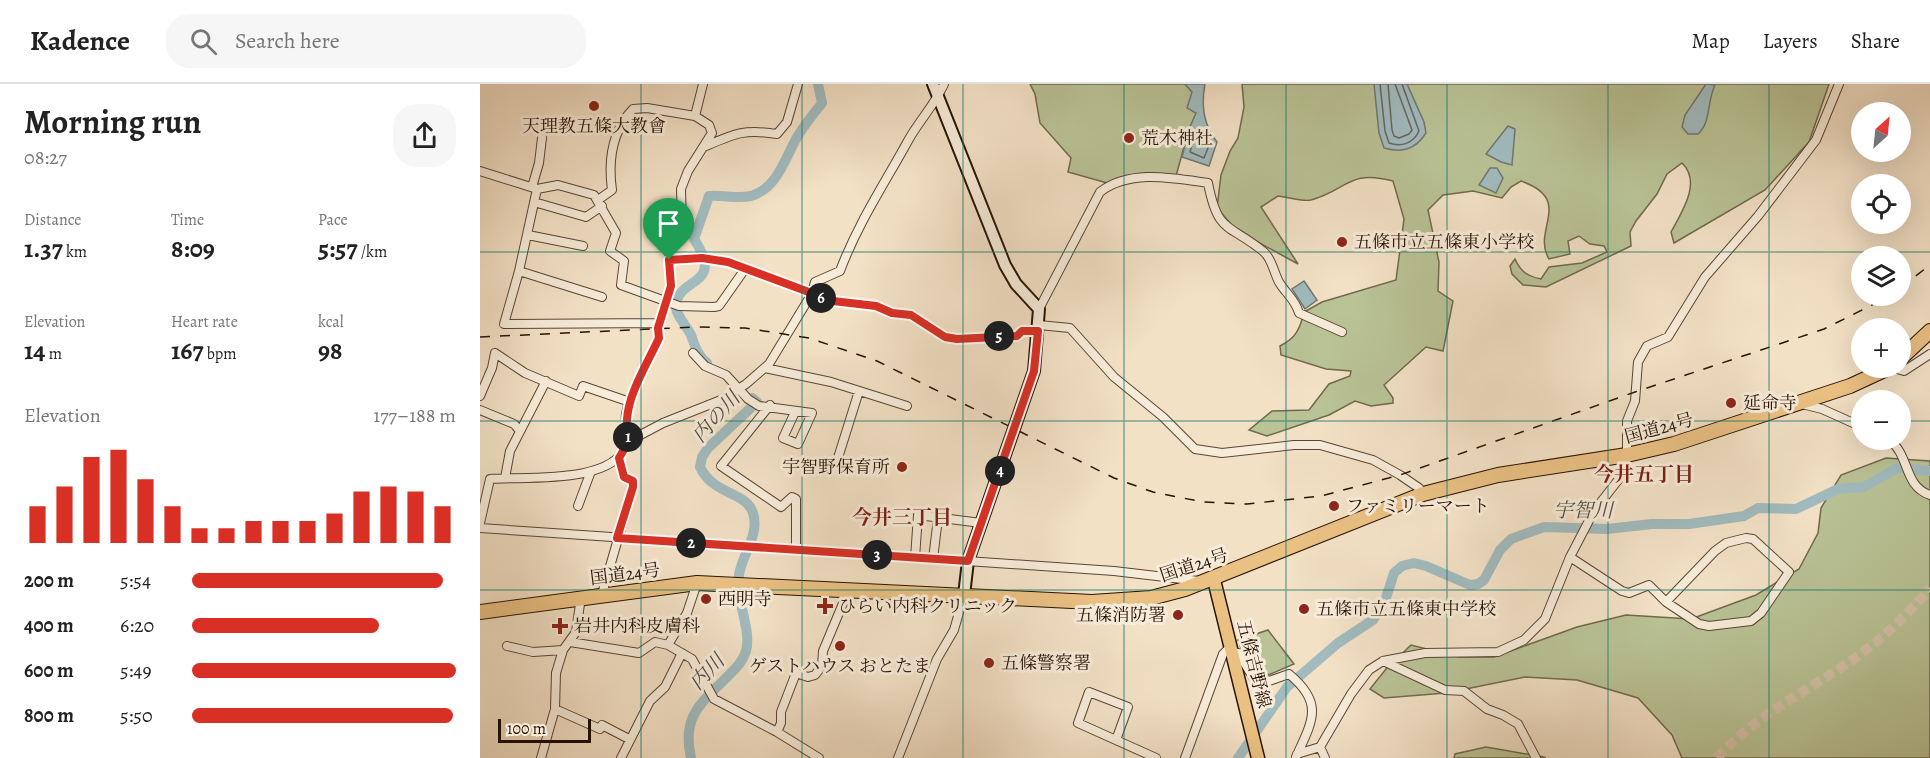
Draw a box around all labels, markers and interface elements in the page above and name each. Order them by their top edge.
search box [166,14,586,68]
text: Kadence [30,22,130,60]
icon: search [187,25,220,58]
text: Search here [235,26,340,56]
text: Map [1691,27,1730,55]
text: Layers [1763,27,1818,55]
text: Share [1851,27,1900,55]
text: Morning run [24,99,201,144]
marker: 天理教五條大教會 [587,99,601,113]
north arrow [1851,102,1911,162]
map controls [1851,102,1911,450]
button: share [393,104,456,167]
place label: 天理教五條大教會 [522,114,666,138]
place label: 荒木神社 [1141,126,1213,150]
marker: 荒木神社 [1122,131,1136,145]
text: 08:27 [24,144,67,171]
button: locate [1851,174,1911,234]
pin [643,198,694,260]
icon: arrive [652,207,685,240]
text: Distance [24,209,81,231]
text: Time [171,209,204,231]
text: Pace [318,209,348,231]
place label: 五條市立五條東小学校 [1354,230,1534,254]
text: 1.37 [24,231,63,266]
text: 8:09 [171,231,215,266]
text: 5:57 [318,231,358,266]
marker: 五條市立五條東小学校 [1335,235,1349,249]
text: km [63,241,87,263]
text: /km [358,241,387,263]
button: layers [1851,246,1911,306]
pin: 6 [806,283,836,313]
text: 6 [817,287,825,309]
text: Elevation [24,311,85,333]
text: Heart rate [171,311,238,333]
text: kcal [318,311,344,333]
button: + [1851,318,1911,378]
pin: 5 [984,321,1014,351]
text: 5 [996,325,1002,347]
text: 14 [24,333,46,368]
text: 167 [171,333,204,368]
text: 98 [318,333,343,368]
text: m [46,343,62,365]
text: bpm [204,343,237,365]
water label: 内の川 [686,384,747,448]
button: − [1851,390,1911,450]
place label: 延命寺 [1743,391,1797,415]
marker: 延命寺 [1724,396,1738,410]
text: Elevation [24,402,101,429]
text: 177–188 m [373,402,456,429]
street label: 国道24号 [1622,407,1696,449]
pin: 1 [613,422,643,452]
text: 1 [625,426,631,448]
place label: 宇智野保育所 [782,455,890,479]
pin: 4 [985,456,1015,486]
marker: 宇智野保育所 [895,460,909,474]
text: 4 [996,460,1004,482]
district label: 今井五丁目 [1594,461,1694,488]
place label: ファミリーマート [1346,494,1490,518]
water label: 宇智川 [1553,497,1615,524]
marker: ファミリーマート [1327,499,1341,513]
district label: 今井三丁目 [852,504,952,531]
pin: 2 [676,528,706,558]
text: 2 [687,532,695,554]
pin: 3 [862,540,892,570]
street label: 国道24号 [1157,543,1231,587]
text: 3 [874,544,880,566]
street label: 国道24号 [588,558,662,590]
text: 200 m [24,567,74,594]
text: 5:54 [120,567,151,594]
place label: 西明寺 [718,587,772,611]
marker: 西明寺 [699,592,713,606]
place label: ひらい内科クリニック [838,594,1017,618]
marker: ひらい内科クリニック [816,597,834,615]
place label: 五條市立五條東中学校 [1316,597,1496,621]
marker: 五條市立五條東中学校 [1297,602,1311,616]
place label: 五條消防署 [1076,603,1166,627]
marker: 五條消防署 [1171,608,1185,622]
text: 400 m [24,612,74,639]
text: 6:20 [120,612,154,639]
place label: 岩井内科皮膚科 [574,614,700,638]
marker: 岩井内科皮膚科 [551,617,569,635]
street label: 五條吉野線 [1231,617,1277,711]
marker: ゲストハウス おとたま [833,639,847,653]
water label: 内川 [683,647,732,696]
place label: 五條警察署 [1001,651,1091,675]
place label: ゲストハウス おとたま [749,654,931,678]
marker: 五條警察署 [982,656,996,670]
text: 600 m [24,657,74,684]
text: 5:49 [120,657,152,684]
text: 800 m [24,702,74,729]
text: 5:50 [120,702,153,729]
scale bar [498,716,591,744]
text: 100 m [507,718,546,740]

